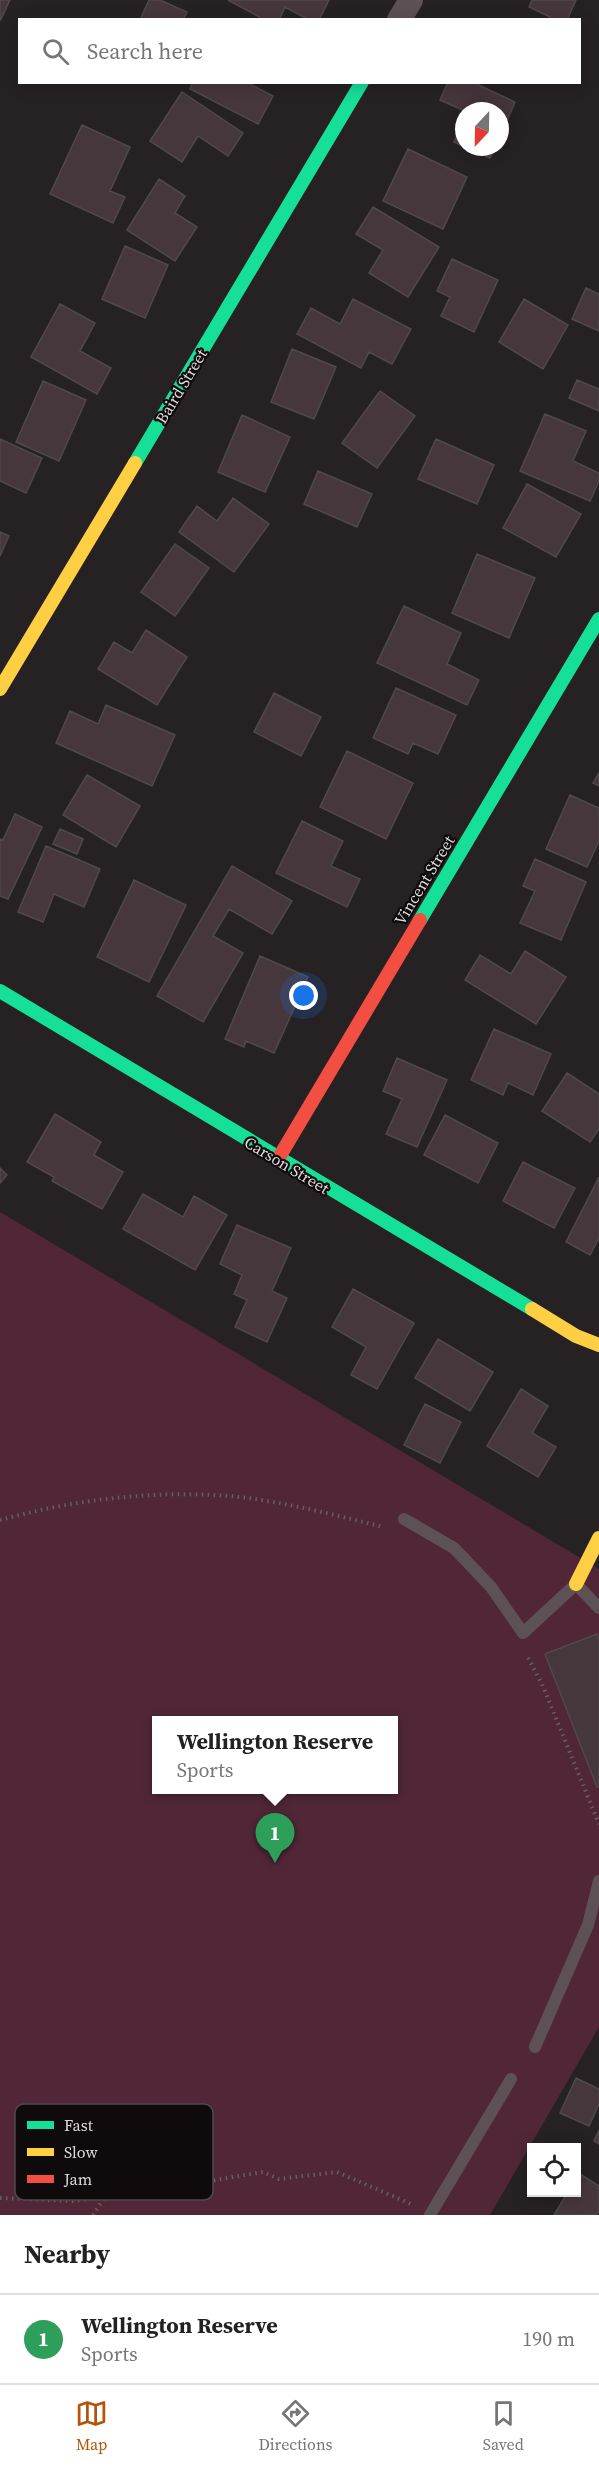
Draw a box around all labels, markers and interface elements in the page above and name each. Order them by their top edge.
search box [18,18,581,84]
icon: search [39,35,72,68]
text: Search here [87,36,203,66]
north arrow [455,102,509,156]
street label: Baird Street [150,344,212,428]
street label: Vincent Street [389,831,460,929]
your location [289,981,318,1010]
street label: Carson Street [240,1131,334,1199]
popup [152,1716,398,1794]
text: Wellington Reserve [177,1726,373,1756]
text: Sports [177,1756,233,1784]
pin: 1 [256,1814,294,1863]
legend [15,2104,213,2200]
text: Fast [64,2114,94,2136]
text: Slow [64,2141,99,2163]
map controls [527,2143,581,2197]
button: locate [527,2143,581,2197]
text: Jam [63,2168,92,2190]
text: Nearby [24,2236,110,2272]
text: Wellington Reserve [81,2310,278,2340]
text: 1 [38,2325,49,2353]
text: 190 m [522,2325,575,2353]
text: Sports [81,2340,138,2368]
tab: Map [75,2397,108,2455]
tab: Directions [258,2397,333,2455]
tab: Saved [483,2397,524,2455]

